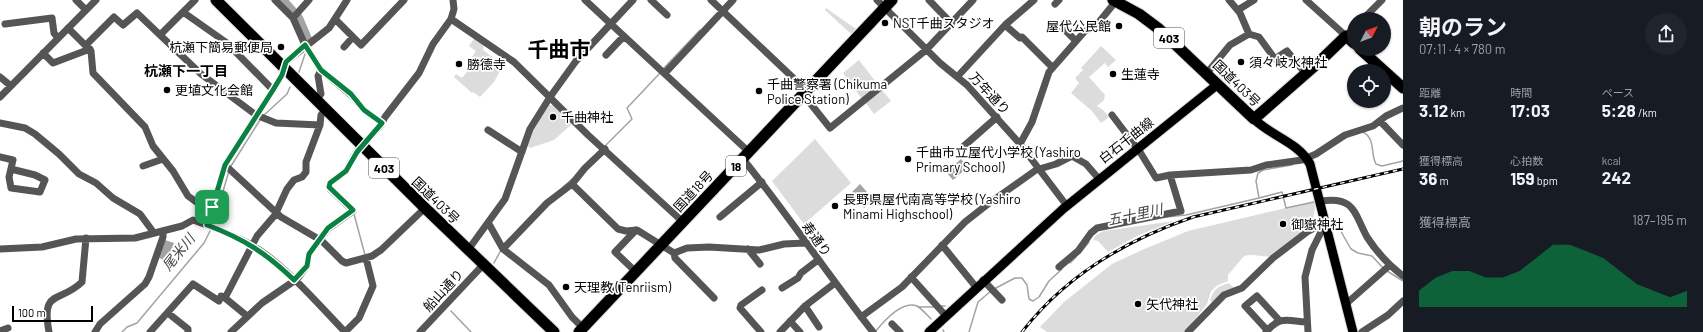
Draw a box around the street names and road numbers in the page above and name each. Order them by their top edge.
road number: 403 [1154,28,1184,48]
street label: 国道403号 [1210,56,1264,110]
street label: 万年通り [966,69,1014,117]
street label: 白石千曲線 [1095,114,1157,166]
road number: 18 [726,156,746,176]
road number: 403 [369,158,399,178]
street label: 国道18号 [670,167,716,215]
street label: 国道403号 [409,173,463,227]
street label: 寿通り [799,219,835,259]
street label: 船山通り [419,266,467,314]

